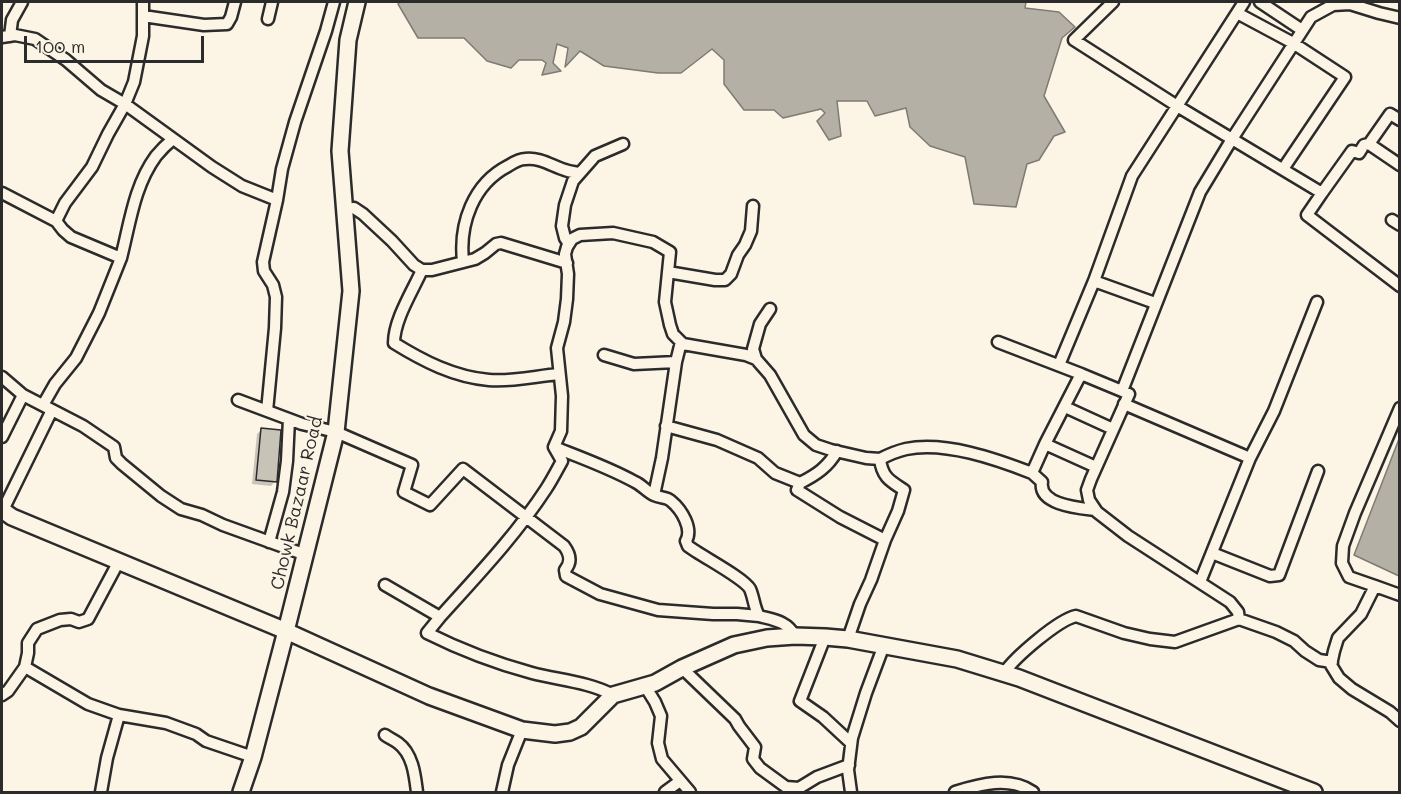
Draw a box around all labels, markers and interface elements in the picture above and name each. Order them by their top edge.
scale bar [27,24,207,62]
text: 100 m [35,34,85,58]
street label: Chowk Bazaar Road [267,414,327,592]

